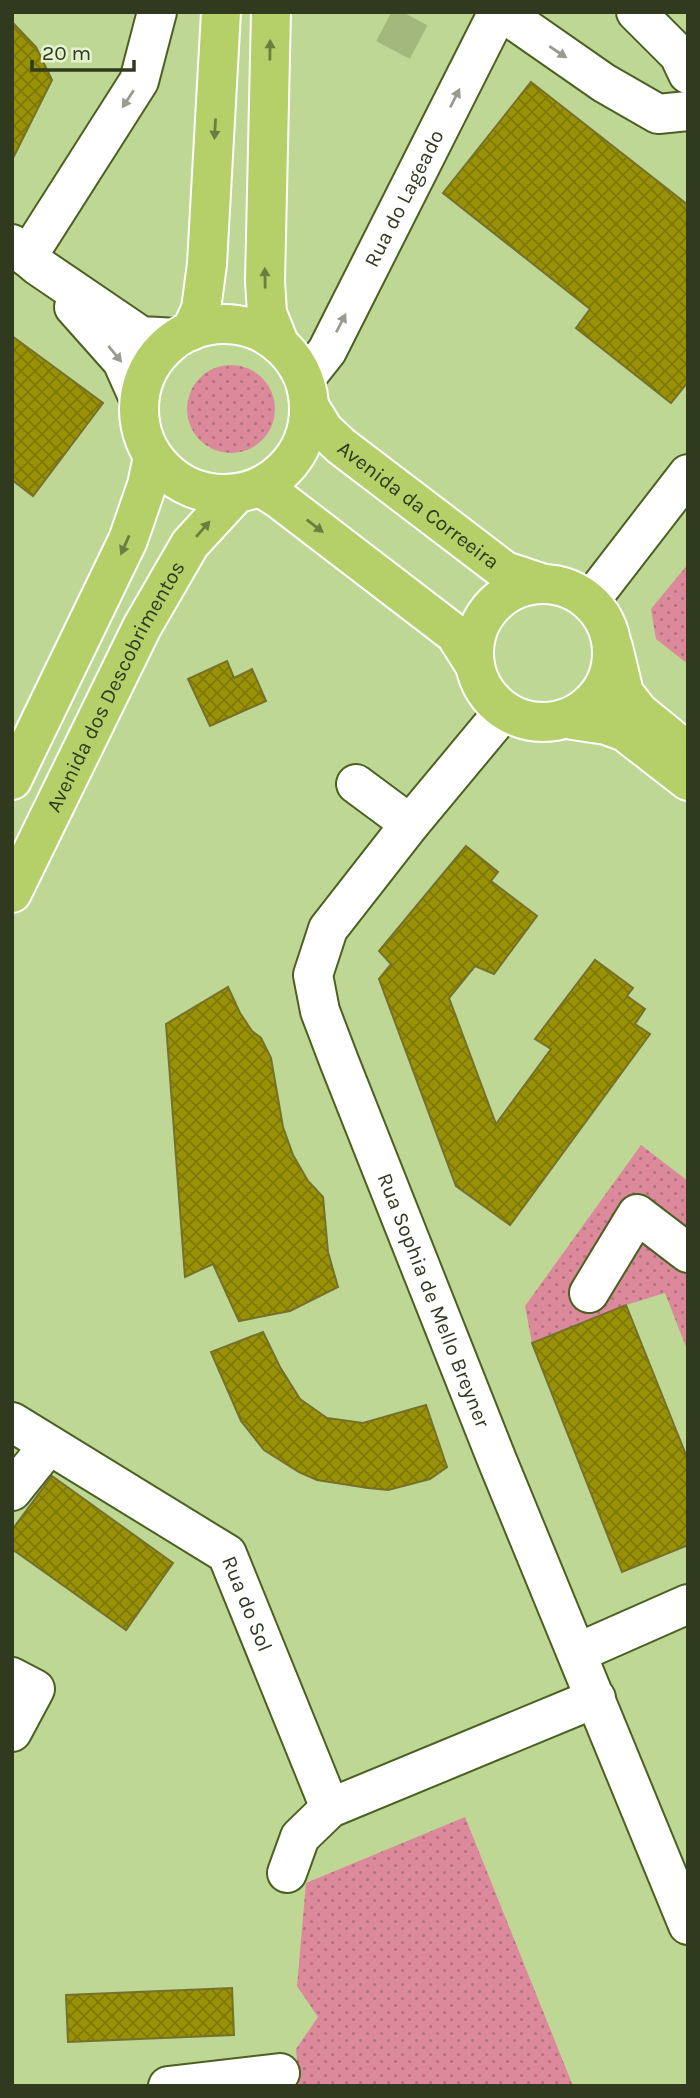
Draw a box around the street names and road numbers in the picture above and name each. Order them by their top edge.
street label: Rua do Lageado [359,126,449,271]
street label: Avenida da Correeira [333,436,504,574]
street label: Avenida dos Descobrimentos [41,557,190,816]
street label: Rua Sophia de Mello Breyner [373,1170,495,1431]
street label: Rua do Sol [217,1552,277,1655]

